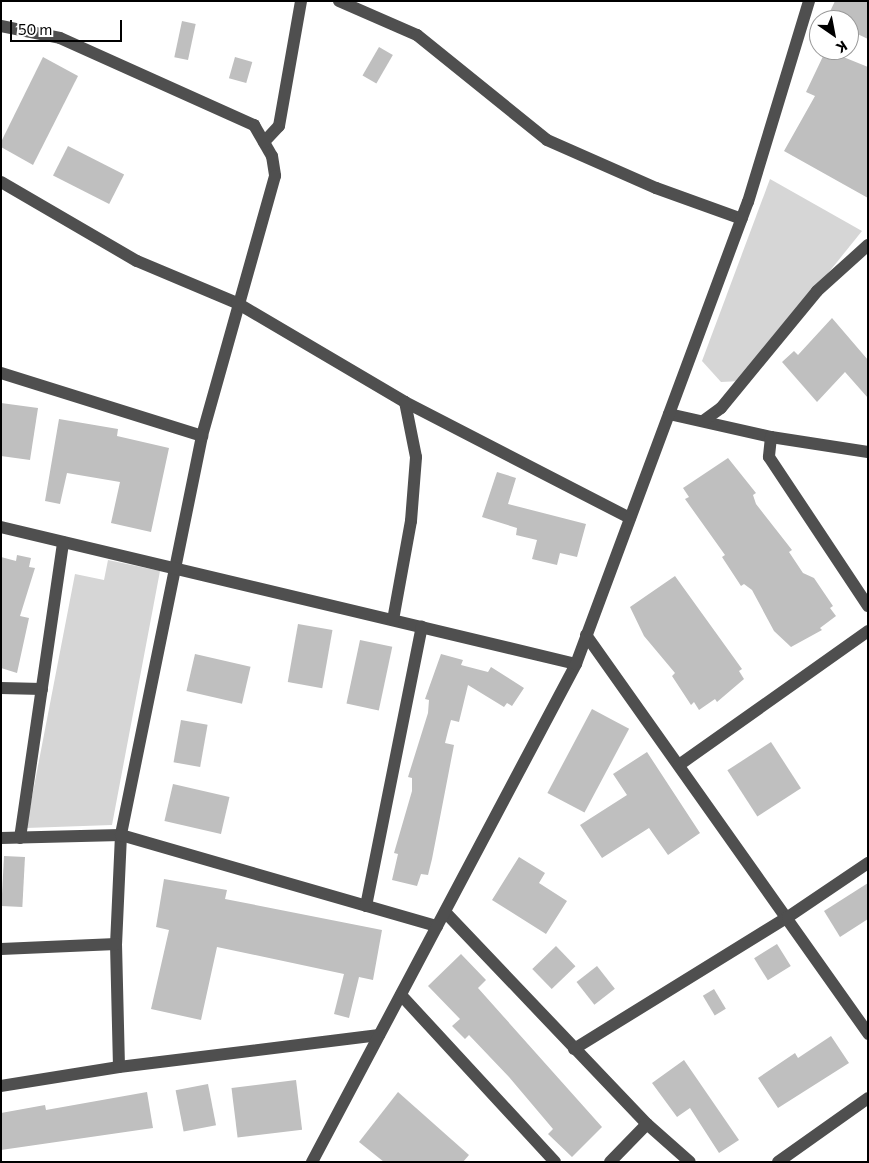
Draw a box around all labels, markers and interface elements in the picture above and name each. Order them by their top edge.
scale bar [12,10,125,42]
north arrow [809,10,859,60]
text: 50 m [18,20,52,38]
text: K [833,37,851,57]

